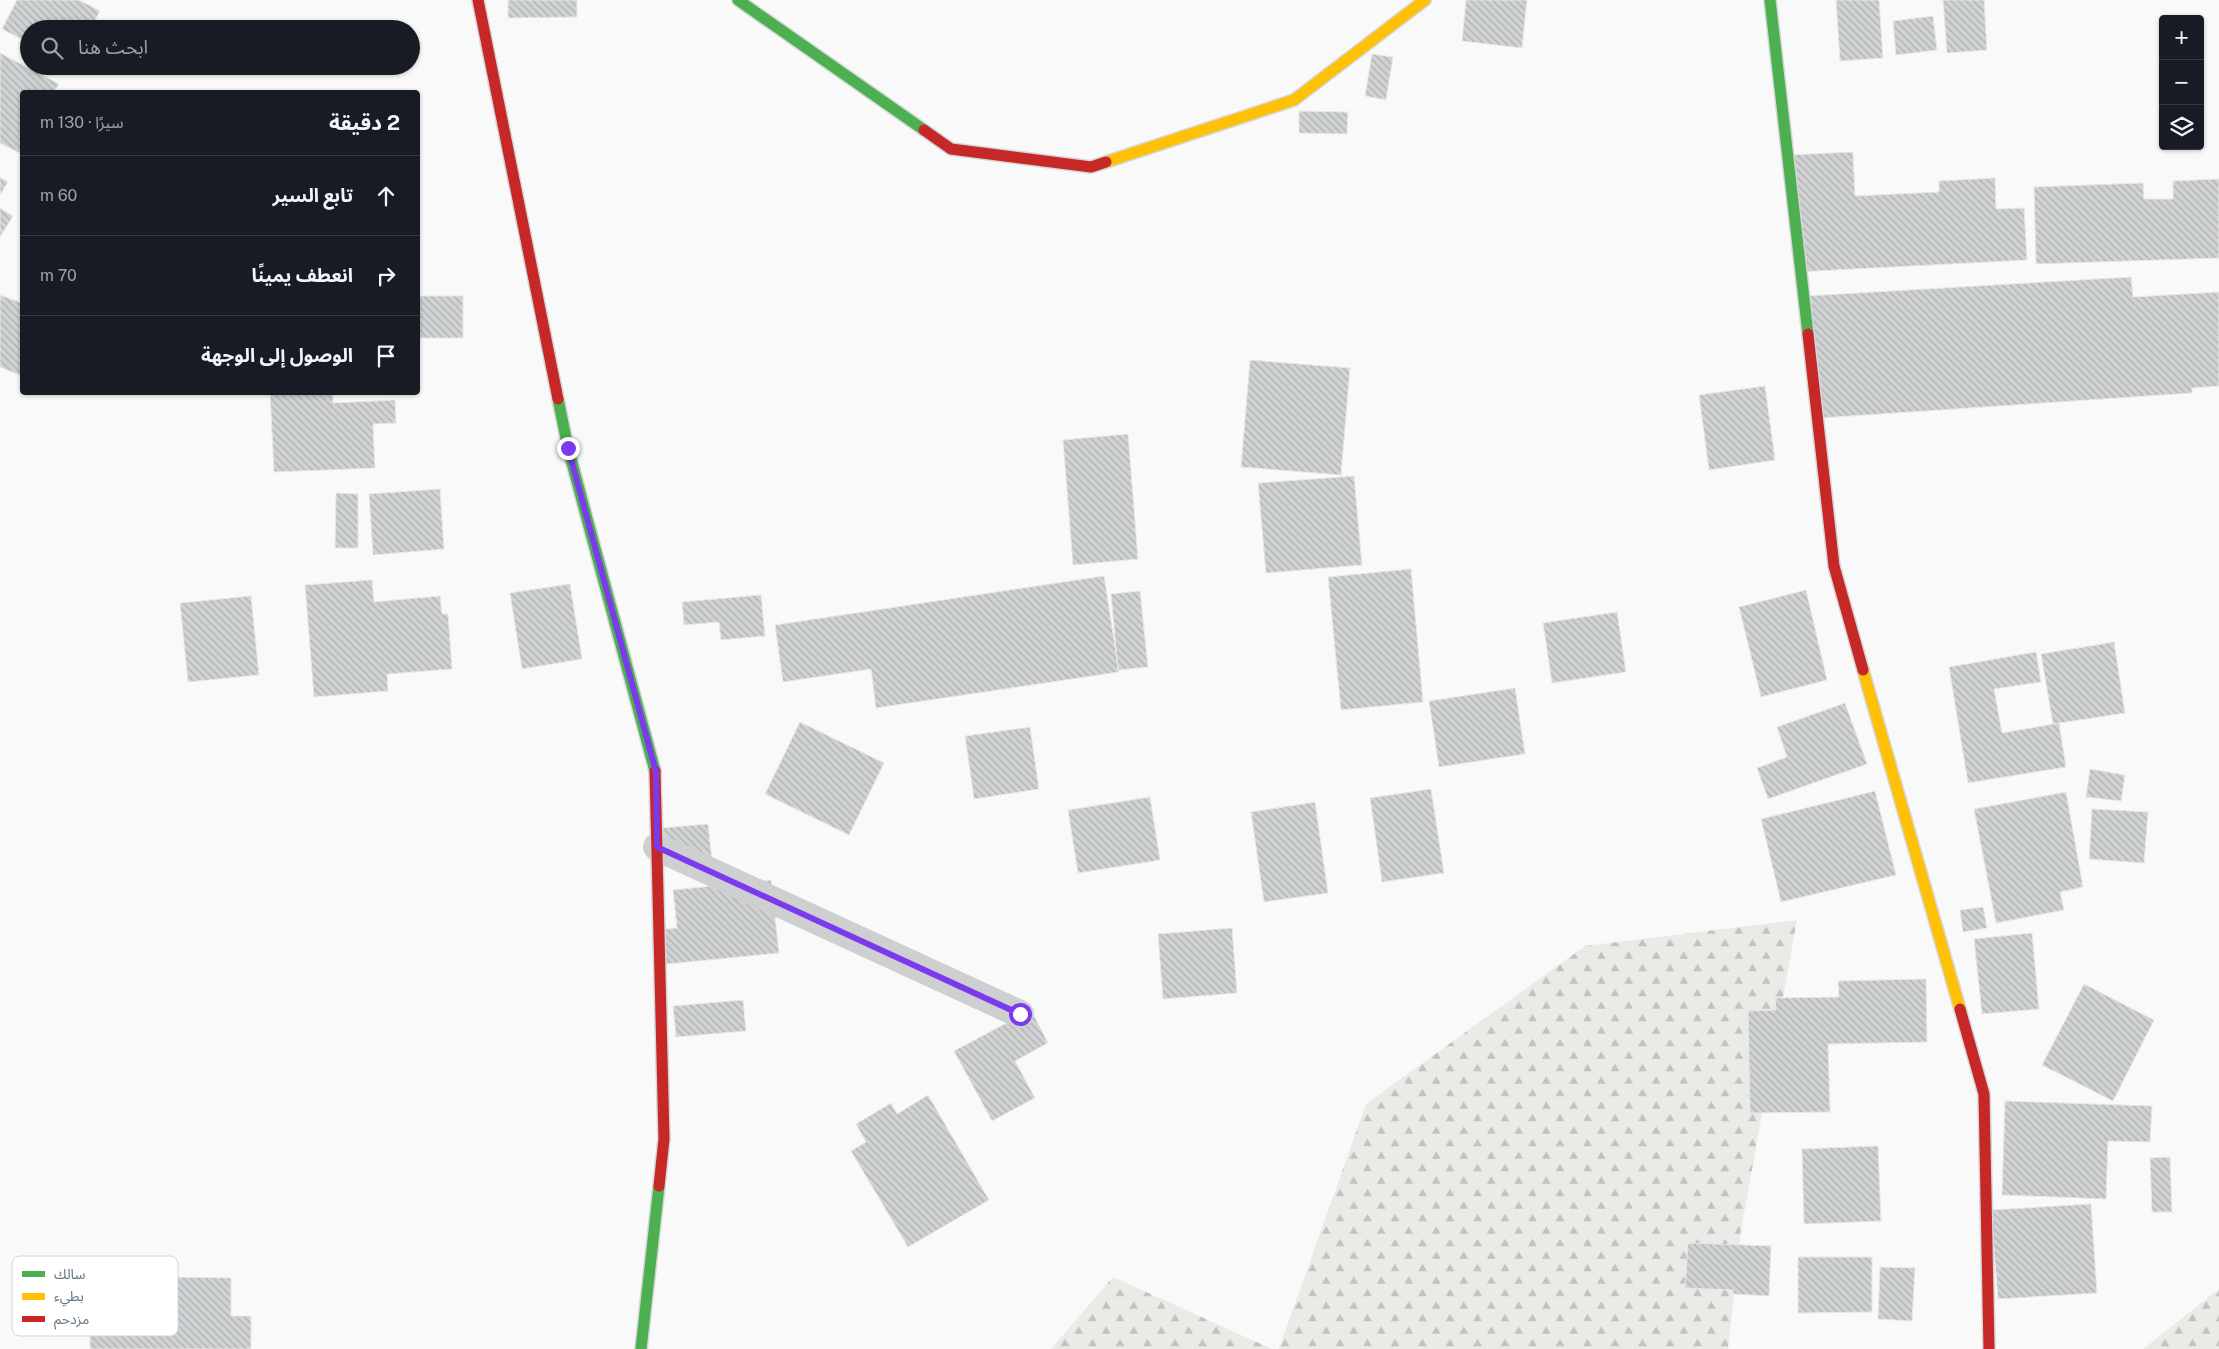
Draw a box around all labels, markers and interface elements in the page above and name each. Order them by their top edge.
map controls [2159,15,2204,150]
button: + [2159,15,2204,60]
search box [20,20,420,75]
icon: search [38,34,66,62]
text: ابحث هنا [78,36,148,58]
button: − [2159,60,2204,105]
button: layers [2159,105,2204,150]
text: 2 دقيقة [329,110,400,135]
text: سيرًا · 130 m [40,113,124,132]
icon: ahead [372,182,400,210]
text: تابع السير [272,184,353,206]
text: 60 m [40,186,77,205]
icon: right [372,262,400,290]
text: انعطف يمينًا [252,264,353,286]
text: 70 m [40,266,77,285]
icon: arrive [372,342,400,370]
text: الوصول إلى الوجهة [201,344,353,366]
route end [557,437,580,460]
route start [1009,1003,1032,1026]
legend [12,1256,178,1336]
text: سالك [54,1266,86,1282]
text: بطيء [54,1288,84,1307]
text: مزدحم [54,1311,89,1330]

